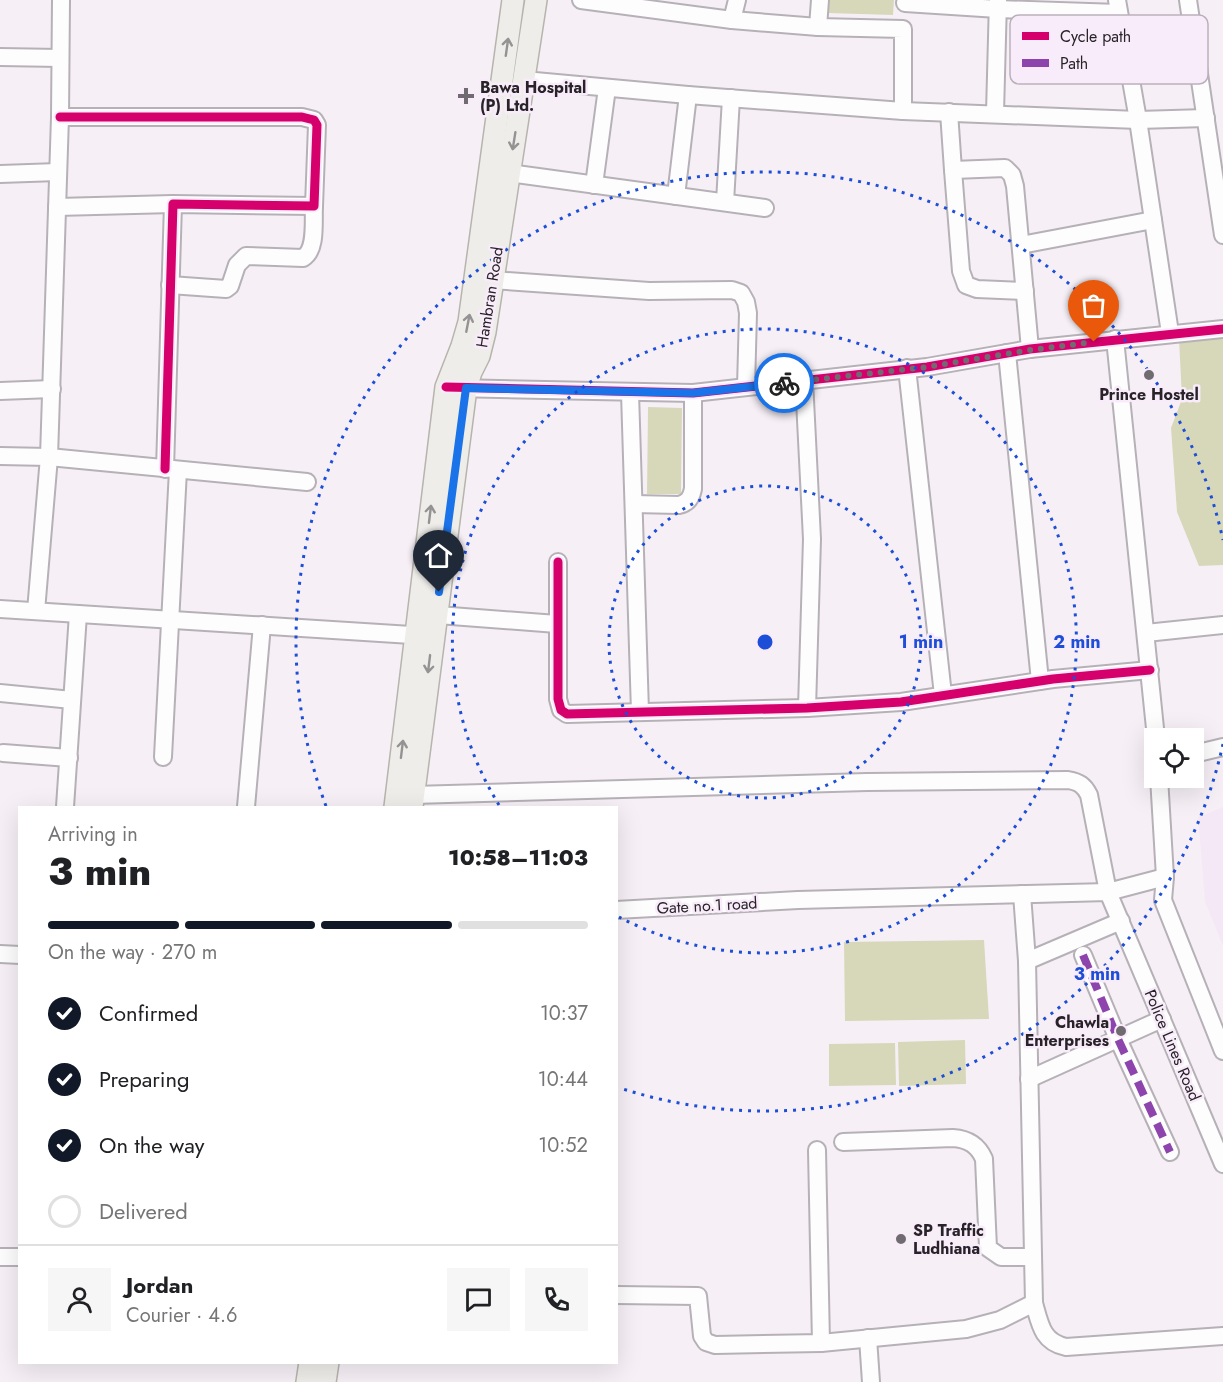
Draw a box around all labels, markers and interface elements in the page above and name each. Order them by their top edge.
legend [1010,15,1208,84]
text: Cycle path [1060,25,1131,48]
one-way arrow [501,38,512,58]
text: Path [1060,52,1088,75]
place label: Bawa Hospital (P) Ltd. [480,76,586,117]
marker: Bawa Hospital (P) Ltd. [457,87,475,105]
one-way arrow [509,130,520,150]
street label: Hambran Road [470,245,509,349]
pin [1068,280,1119,342]
icon: bag [1077,289,1110,322]
one-way arrow [463,314,474,334]
courier [754,353,814,413]
icon: bike [768,367,801,400]
marker: Prince Hostel [1142,368,1156,382]
place label: Prince Hostel [1099,383,1199,406]
one-way arrow [425,504,436,524]
pin [413,530,464,592]
icon: home [422,539,455,572]
text: 1 min [899,629,943,655]
text: 2 min [1053,629,1101,655]
centre of rings [755,632,775,652]
one-way arrow [424,653,435,673]
map controls [1144,728,1204,788]
button: locate [1144,728,1204,788]
one-way arrow [397,739,408,759]
text: Arriving in [48,820,138,849]
text: 10:58–11:03 [448,841,588,873]
text: 3 min [48,843,151,900]
street label: Gate no.1 road [656,891,758,920]
text: On the way · 270 m [48,938,217,967]
text: 3 min [1074,961,1120,987]
street label: Police Lines Road [1139,986,1206,1105]
icon: check [48,997,81,1030]
text: Confirmed [99,997,198,1029]
text: 10:37 [540,999,588,1028]
place label: Chawla Enterprises [1025,1011,1109,1052]
marker: Chawla Enterprises [1114,1024,1128,1038]
icon: check [48,1063,81,1096]
text: Preparing [99,1063,190,1095]
text: 10:44 [538,1065,588,1094]
icon: check [48,1129,81,1162]
text: On the way [99,1129,204,1161]
text: 10:52 [538,1131,588,1160]
text: Delivered [99,1195,188,1227]
place label: SP Traffic Ludhiana [913,1219,984,1260]
marker: SP Traffic Ludhiana [894,1232,908,1246]
button: person [48,1268,111,1331]
button: chat [447,1268,510,1331]
button: phone [525,1268,588,1331]
text: Jordan [126,1269,193,1301]
text: Courier · 4.6 [126,1301,238,1330]

